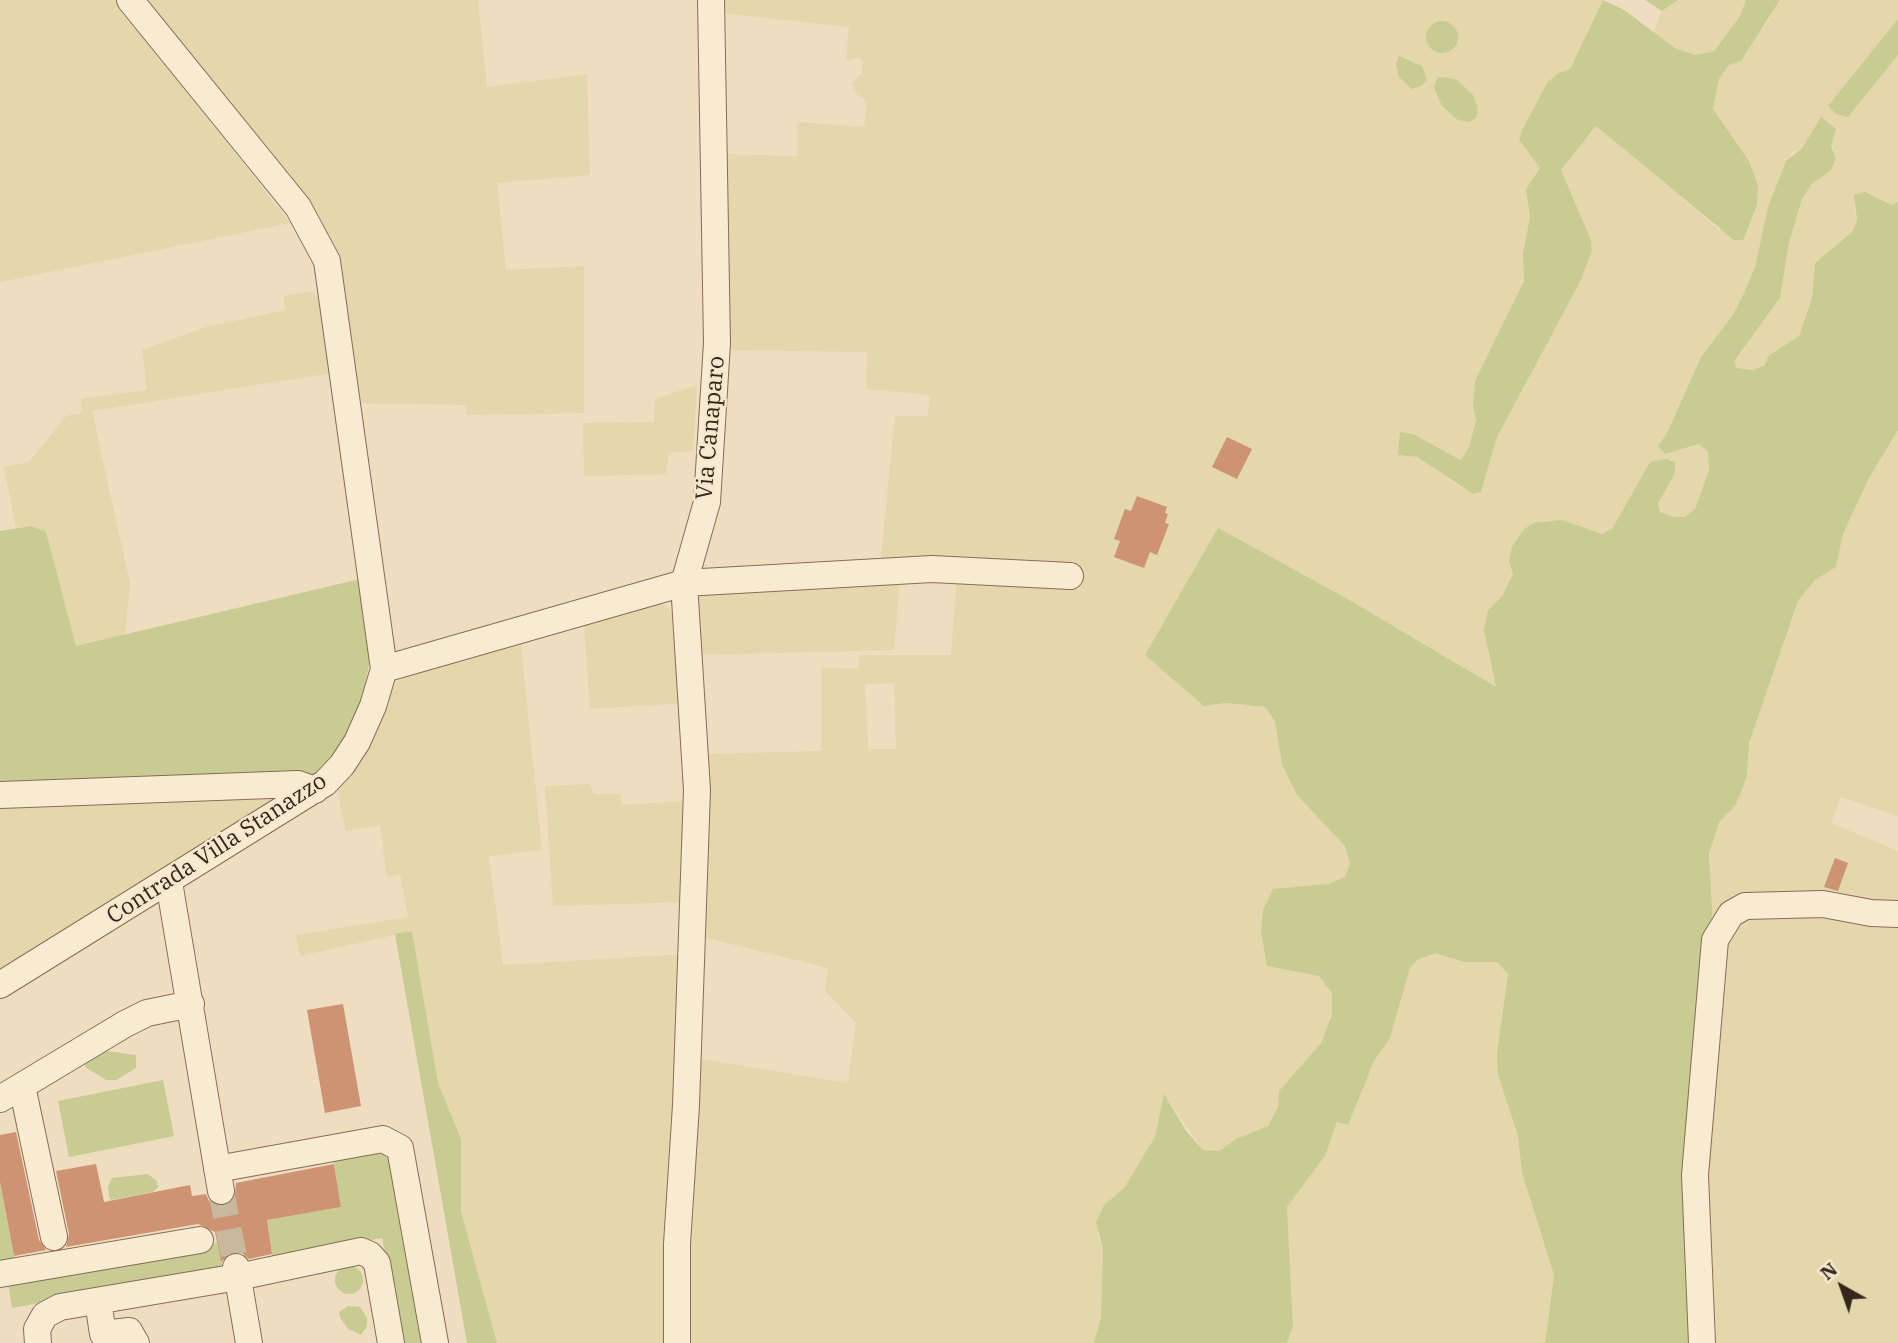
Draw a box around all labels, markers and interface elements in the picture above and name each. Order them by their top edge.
street label: Via Canaparo [691,355,731,501]
street label: Contrada Villa Stanazzo [102,768,332,930]
north arrow [1807,1252,1877,1322]
text: N [1815,1257,1842,1285]

